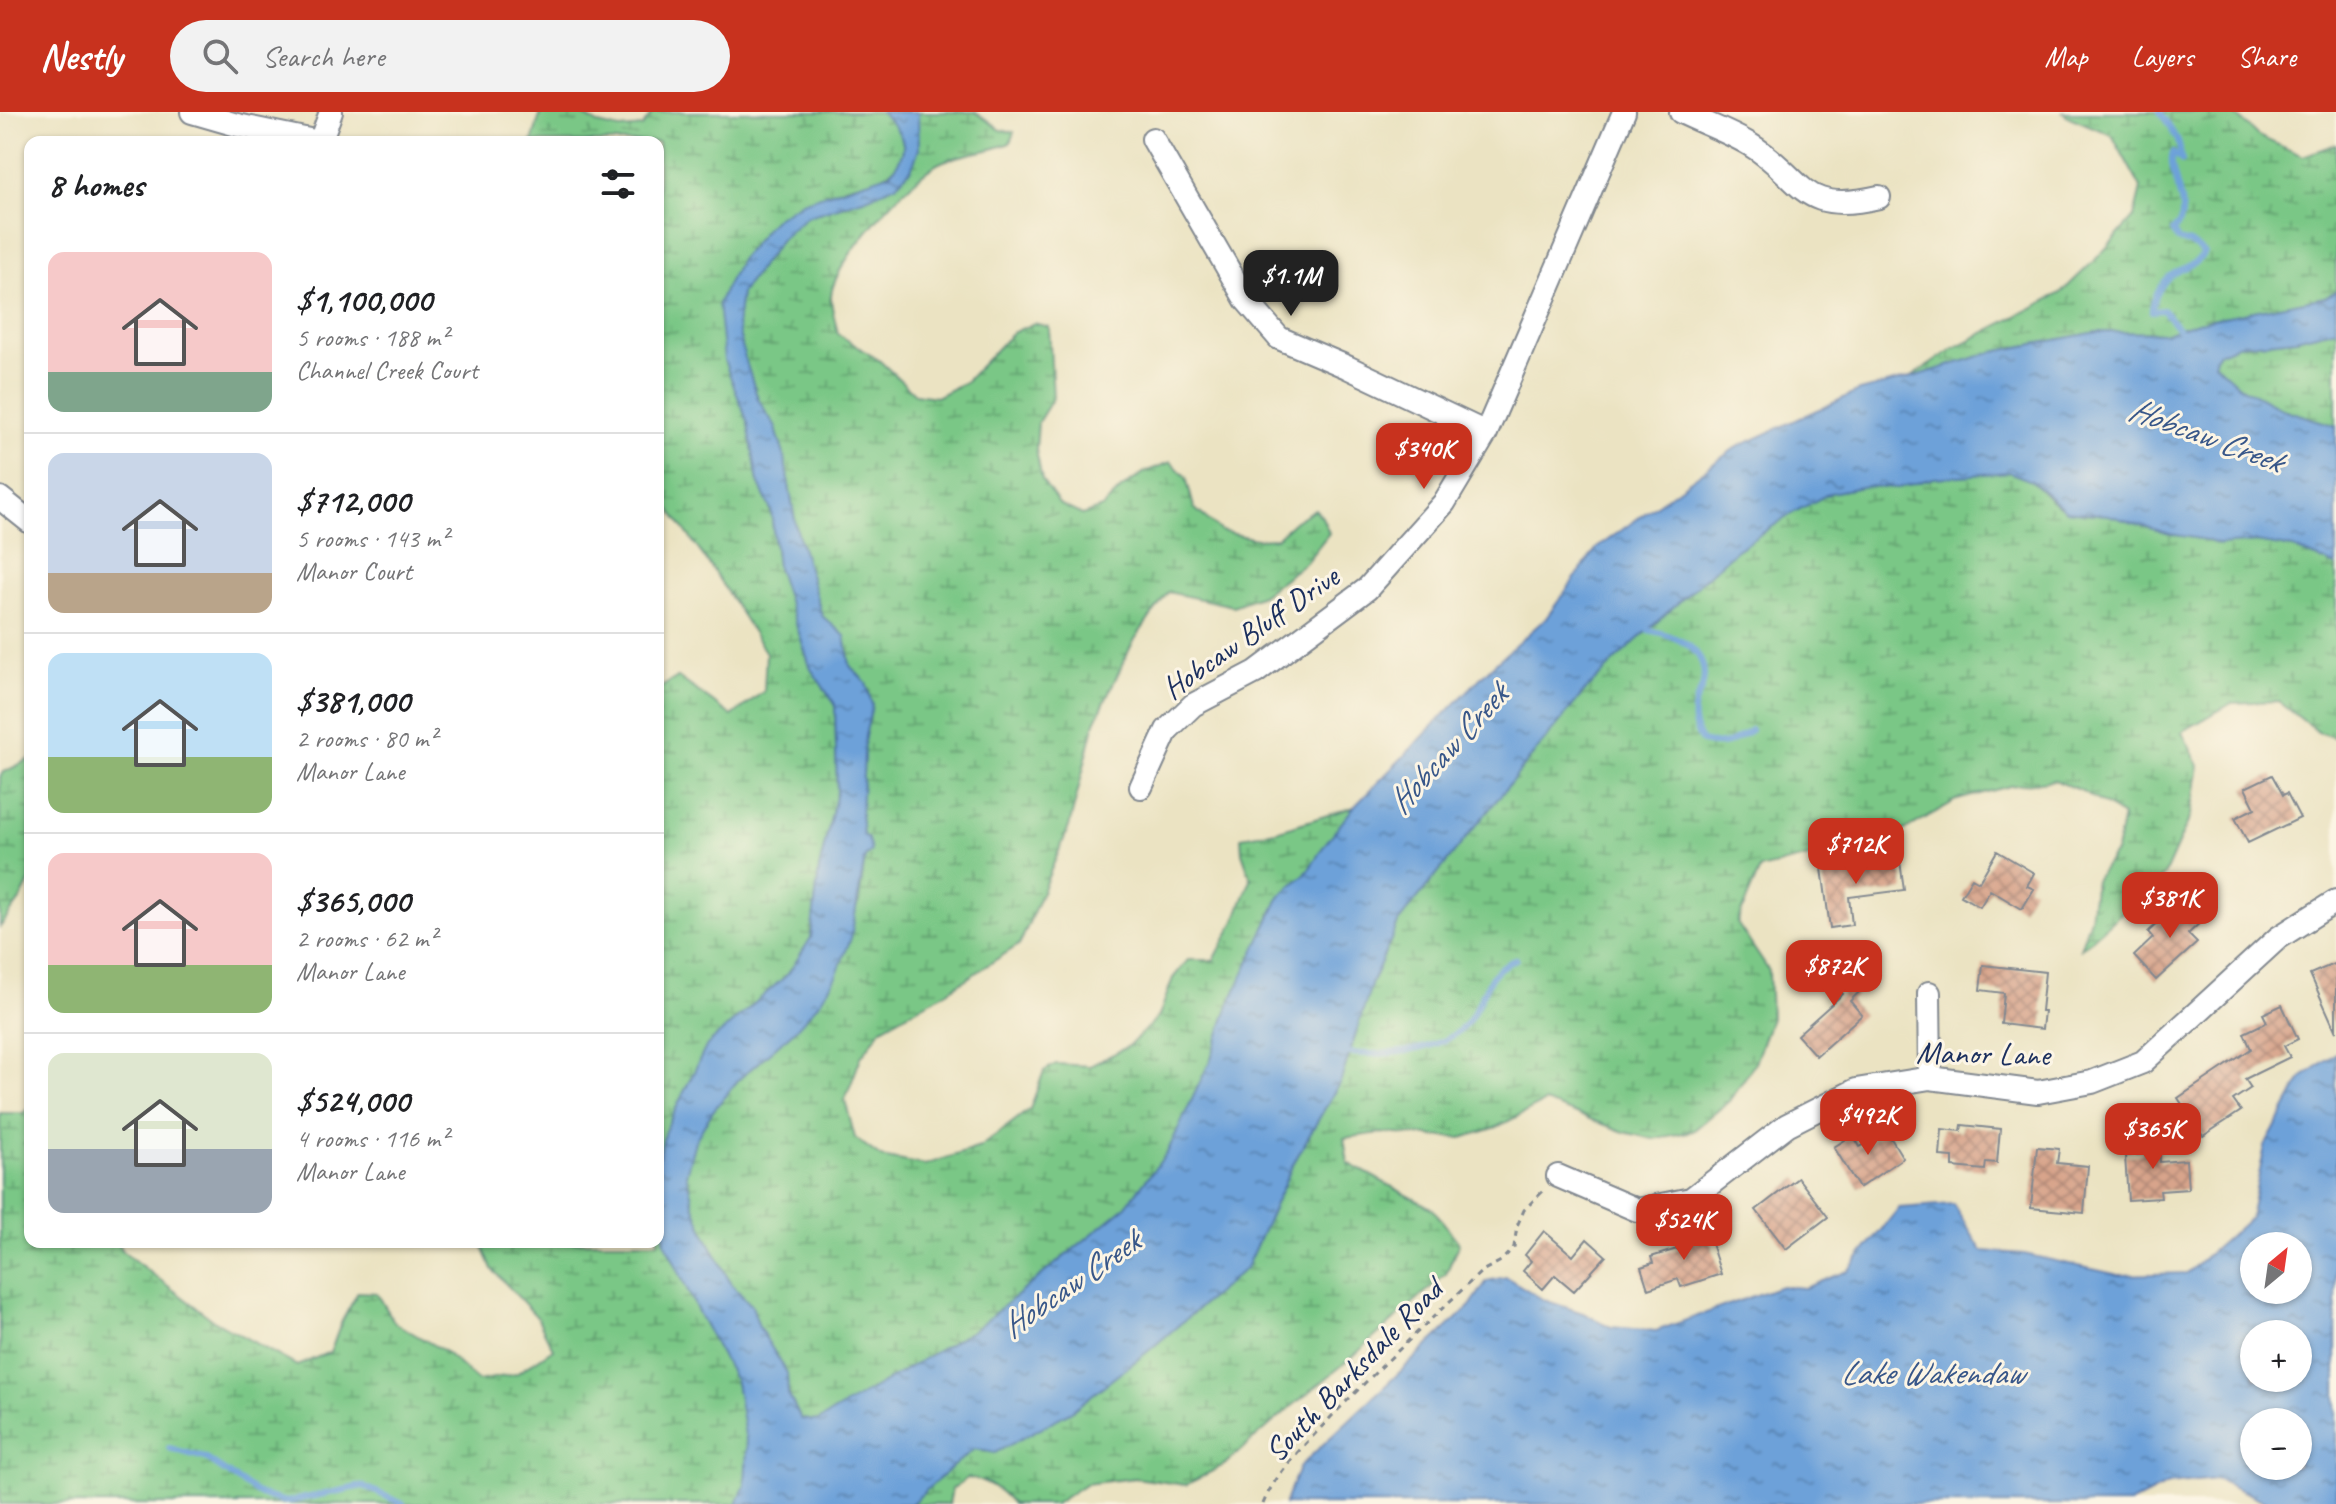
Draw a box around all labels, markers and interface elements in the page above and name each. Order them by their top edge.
search box [170,20,730,92]
text: Nestly [40,33,122,80]
icon: search [198,34,242,78]
text: Search here [262,37,384,75]
text: Map [2045,39,2088,74]
text: Layers [2132,39,2193,74]
text: Share [2237,39,2296,74]
icon: filters [596,162,640,206]
text: 8 homes [48,163,144,206]
pin: $1.1M [1235,250,1347,318]
text: $1.1M [1261,259,1321,292]
text: $1,100,000 [296,278,432,321]
icon: home [112,284,208,380]
text: 5 rooms · 188 m² [296,321,448,354]
text: Channel Creek Court [296,354,478,387]
water label: Hobcaw Creek [2123,387,2294,484]
pin: $340K [1368,423,1480,491]
text: $340K [1394,432,1454,465]
text: $712,000 [296,479,410,522]
icon: home [112,485,208,581]
text: 5 rooms · 143 m² [296,522,448,555]
text: Manor Court [296,555,412,588]
street label: Hobcaw Bluff Drive [1154,555,1349,708]
water label: Hobcaw Creek [1378,670,1521,822]
text: $381,000 [296,679,410,722]
icon: home [112,685,208,781]
text: 2 rooms · 80 m² [296,722,437,755]
text: Manor Lane [296,755,405,788]
pin: $712K [1800,818,1912,886]
text: $712K [1826,827,1886,860]
pin: $381K [2114,872,2226,940]
text: $365,000 [296,879,410,922]
text: $381K [2140,881,2200,914]
icon: home [112,885,208,981]
text: 2 rooms · 62 m² [296,922,437,955]
pin: $872K [1778,940,1890,1008]
text: $872K [1804,949,1864,982]
text: Manor Lane [296,955,405,988]
street label: Manor Lane [1916,1032,2053,1075]
text: $524,000 [296,1079,409,1122]
icon: home [112,1085,208,1181]
pin: $492K [1812,1089,1924,1157]
text: $492K [1838,1098,1898,1131]
pin: $365K [2097,1103,2209,1171]
text: $365K [2123,1112,2183,1145]
text: 4 rooms · 116 m² [296,1122,448,1155]
text: Manor Lane [296,1155,405,1188]
pin: $524K [1628,1194,1740,1262]
text: $524K [1654,1203,1714,1236]
water label: Hobcaw Creek [992,1217,1153,1347]
north arrow [2240,1232,2312,1304]
map controls [2240,1232,2312,1480]
street label: South Barksdale Road [1255,1266,1455,1471]
button: + [2240,1320,2312,1392]
water label: Lake Wakendaw [1841,1351,2029,1394]
button: − [2240,1408,2312,1480]

